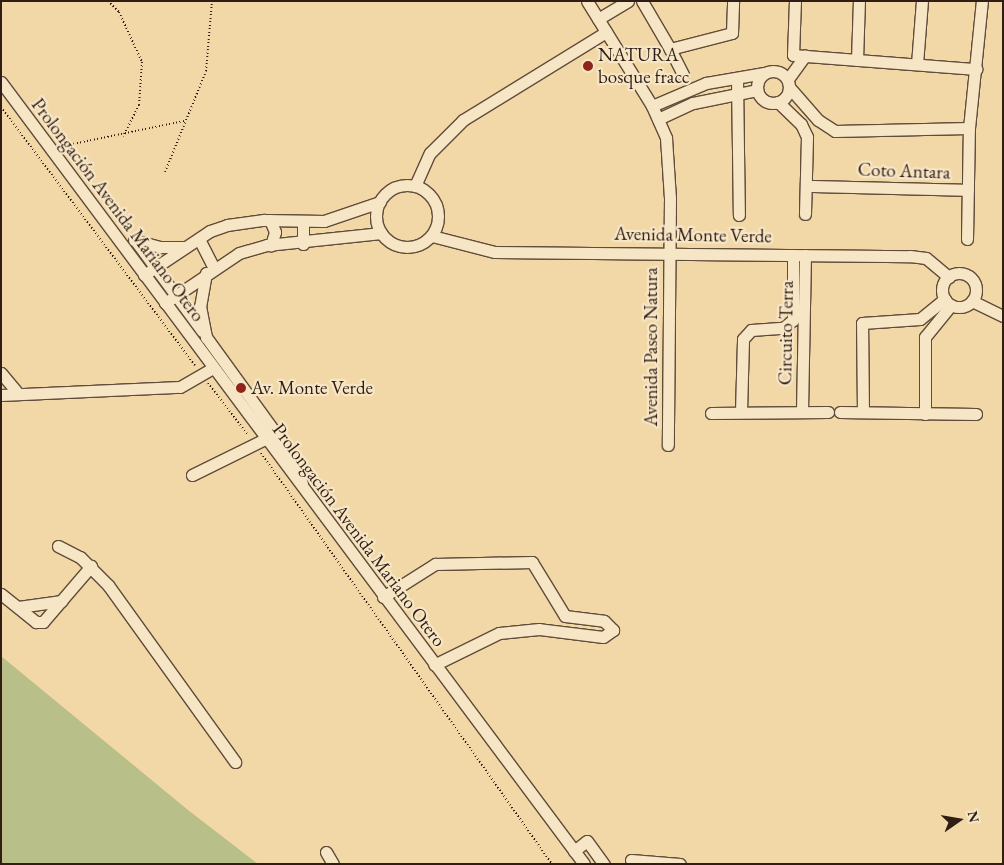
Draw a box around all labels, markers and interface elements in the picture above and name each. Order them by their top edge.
place label: NATURA bosque fracc [598,44,690,88]
marker: NATURA bosque fracc [582,60,594,72]
street label: Prolongación Avenida Mariano Otero [26,94,210,326]
street label: Coto Antara [857,158,951,184]
street label: Avenida Monte Verde [614,222,772,248]
street label: Avenida Paseo Natura [640,268,662,426]
street label: Circuito Terra [774,281,798,385]
place label: Av. Monte Verde [251,377,373,399]
marker: Av. Monte Verde [235,382,247,394]
street label: Prolongación Avenida Mariano Otero [267,419,451,651]
north arrow [934,795,984,845]
text: N [964,809,984,824]

